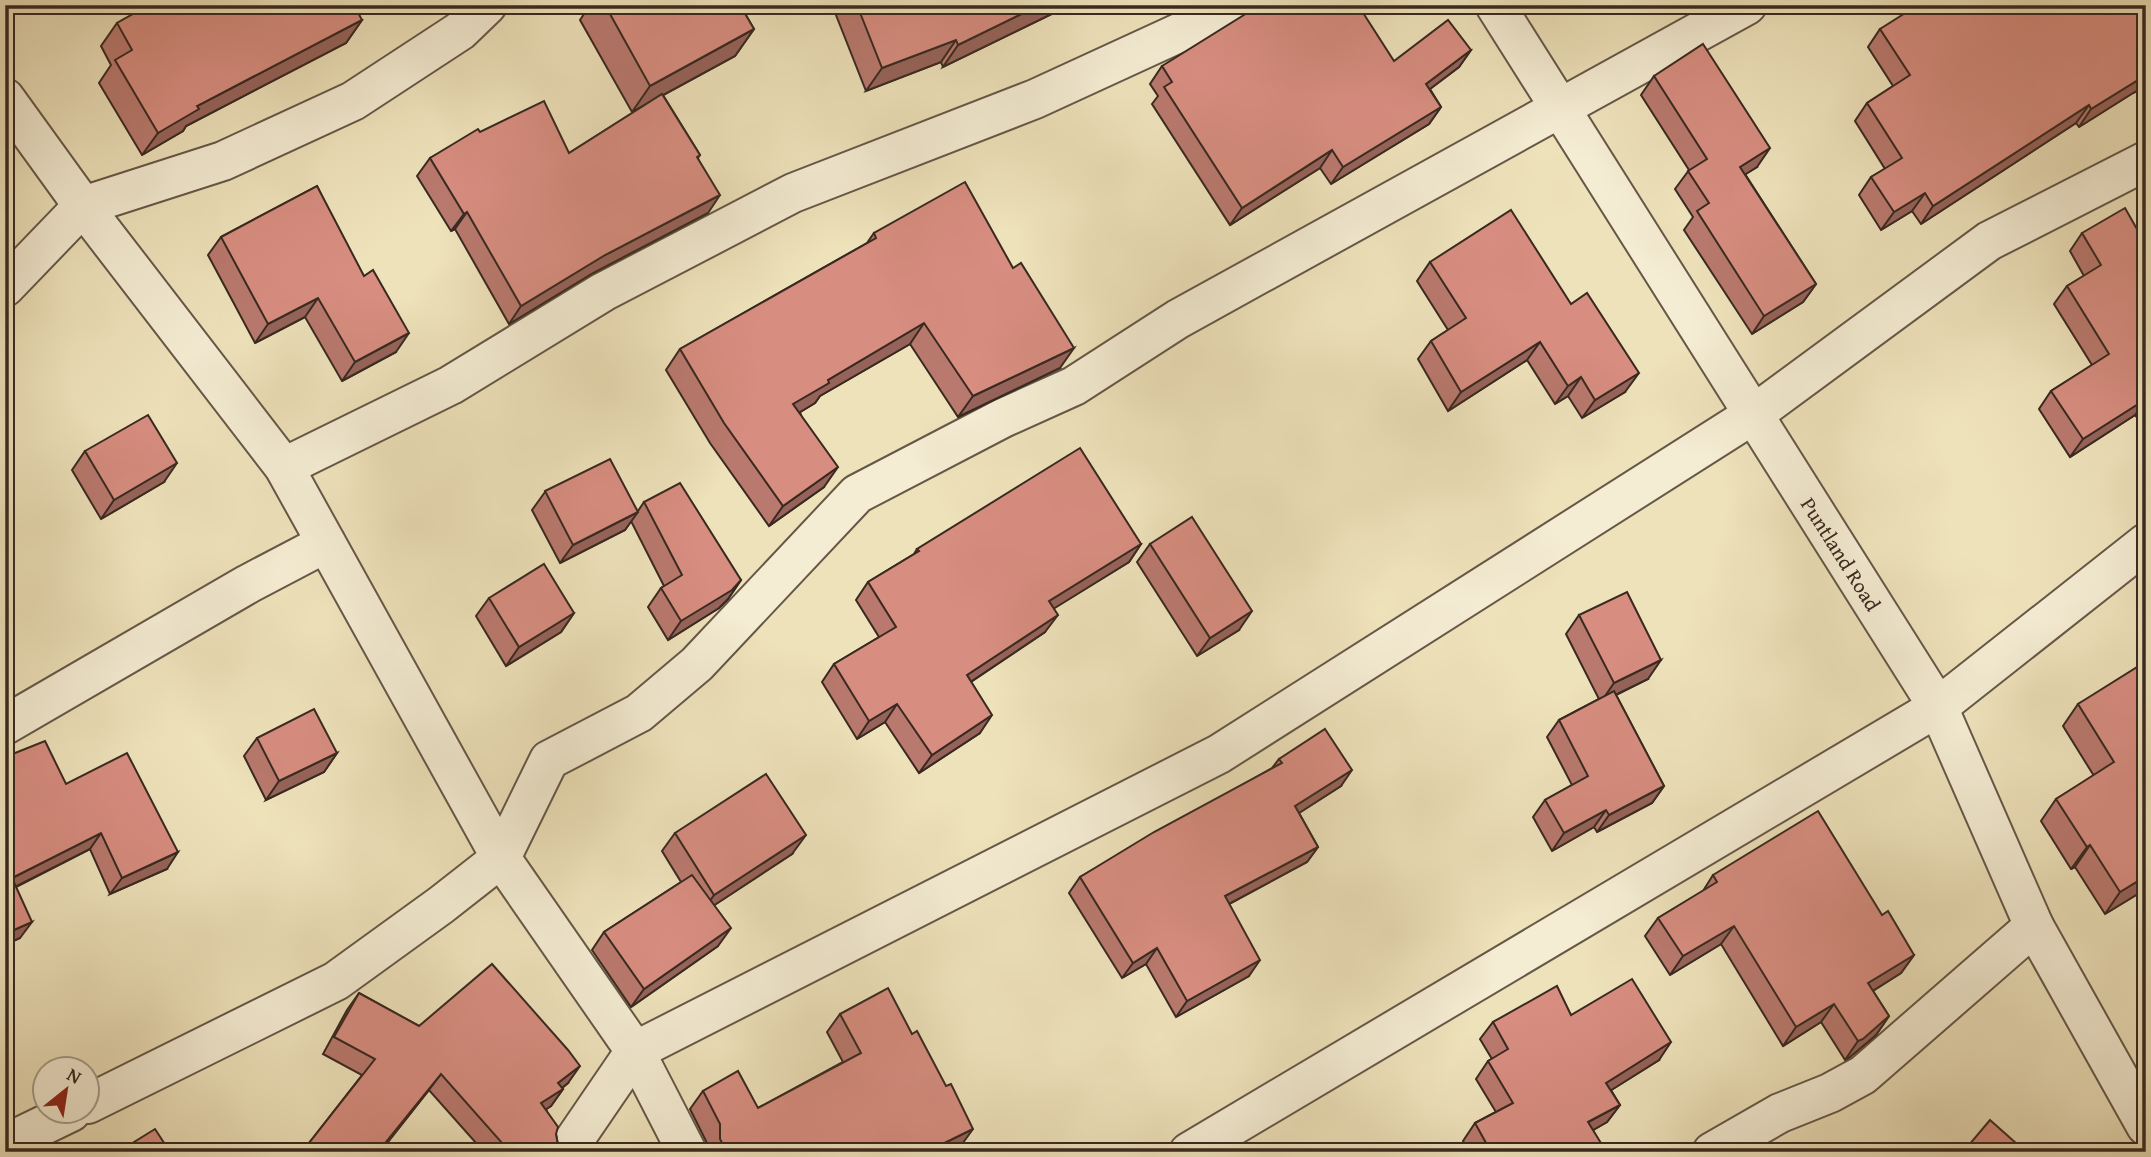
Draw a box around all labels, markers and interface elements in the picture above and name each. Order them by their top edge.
street label: Puntland Road [1794,491,1889,617]
north arrow [32,1056,102,1126]
text: N [62,1060,87,1091]

